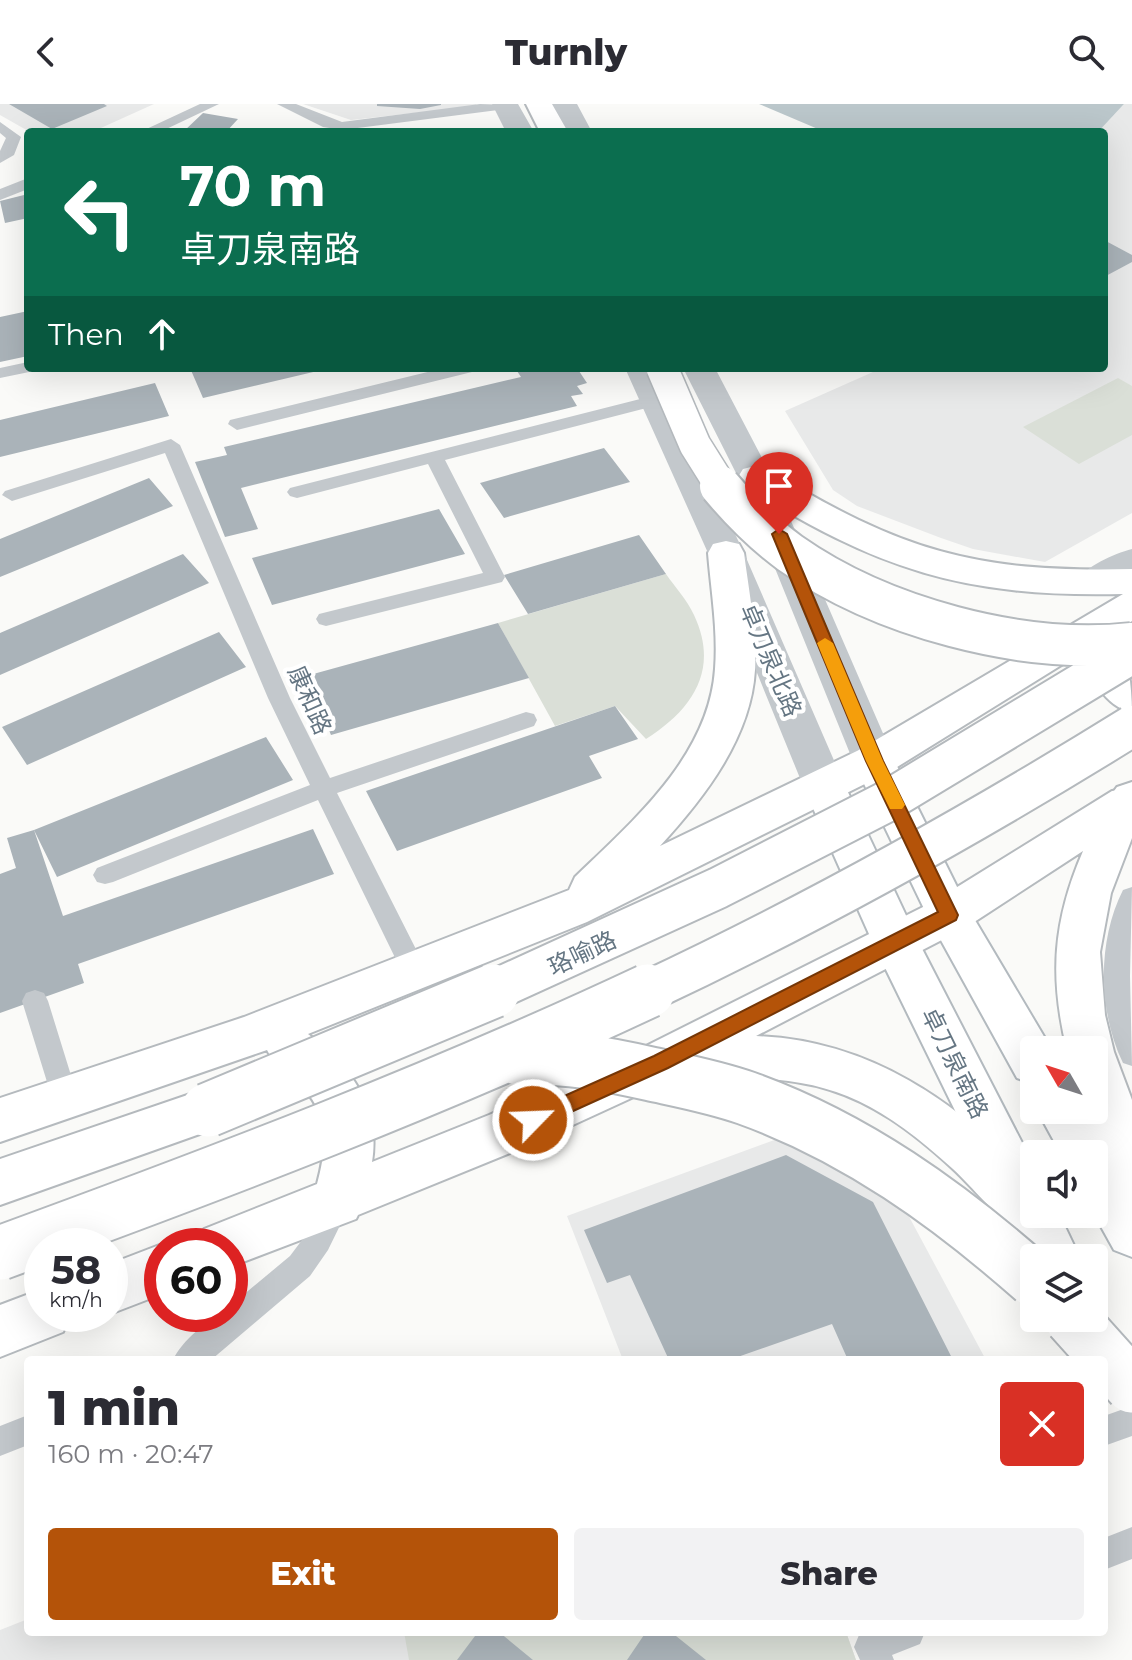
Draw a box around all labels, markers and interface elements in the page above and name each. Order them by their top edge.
icon: back [24,30,68,74]
text: Turnly [505,30,627,74]
icon: search [1064,30,1108,74]
text: 70 m [180,152,326,220]
icon: left [48,160,152,264]
text: 卓刀泉南路 [180,227,360,271]
icon: ahead [140,312,184,356]
text: Then [48,316,124,353]
pin [745,452,813,534]
icon: arrive [757,464,801,508]
street label: 卓刀泉北路 [734,599,808,721]
street label: 康和路 [282,661,338,739]
street label: 珞喻路 [543,925,621,981]
street label: 卓刀泉南路 [916,1003,994,1123]
north arrow [1020,1036,1108,1124]
map controls [1020,1036,1108,1332]
position arrow [491,1078,575,1162]
button: sound [1020,1140,1108,1228]
speed limit sign: 60 [144,1228,248,1332]
button: layers [1020,1244,1108,1332]
text: 58 [51,1245,101,1294]
text: km/h [49,1288,103,1312]
text: 1 min [48,1379,180,1437]
button: close [1000,1382,1084,1466]
text: 160 m · 20:47 [48,1438,214,1470]
button: Exit [48,1528,558,1620]
button: Share [574,1528,1084,1620]

